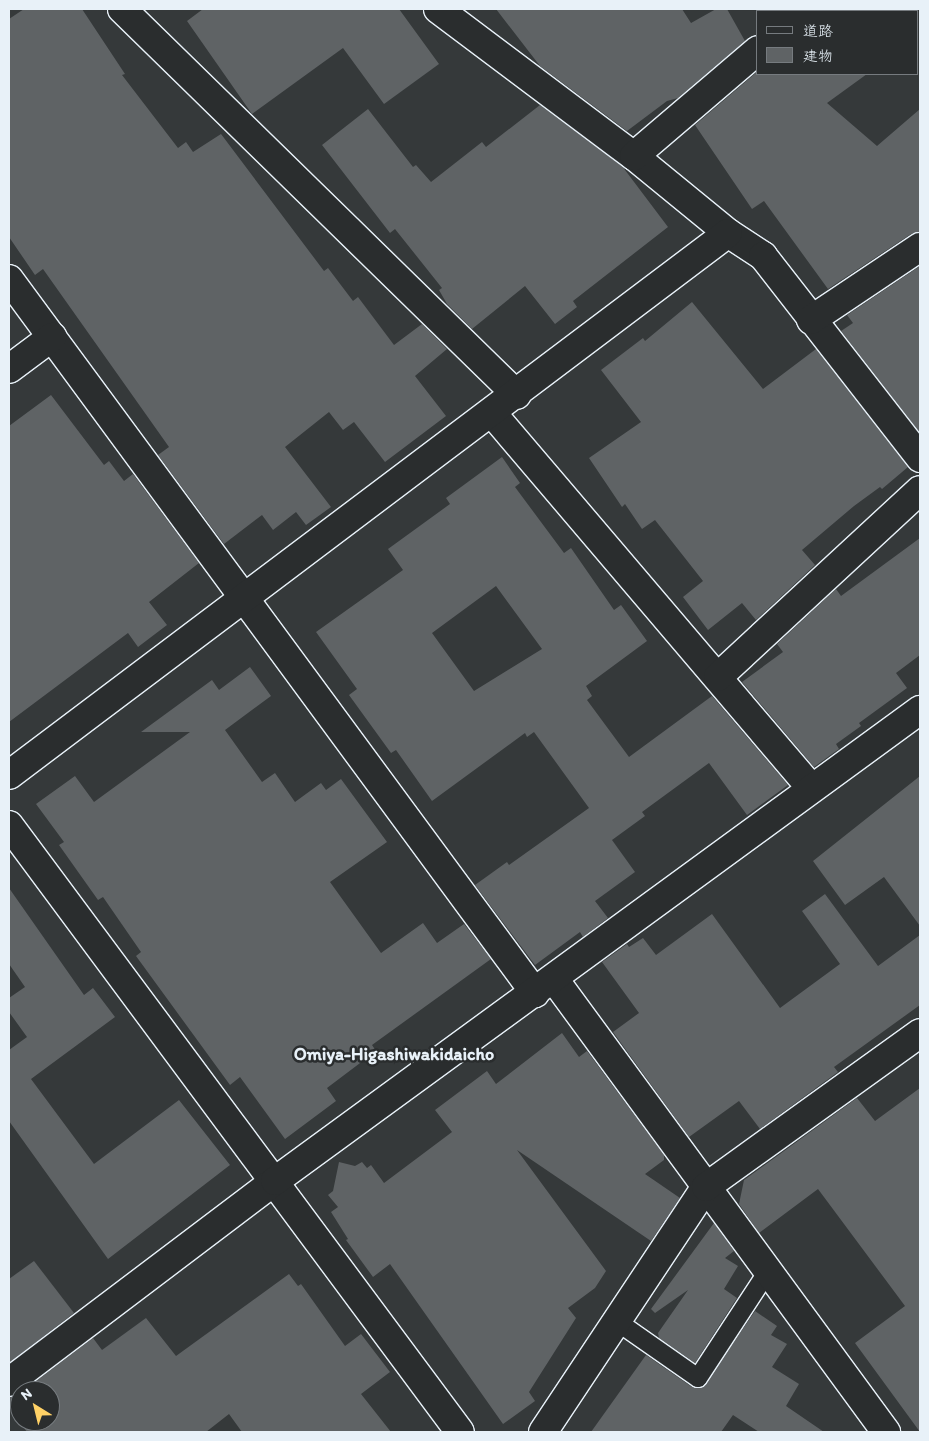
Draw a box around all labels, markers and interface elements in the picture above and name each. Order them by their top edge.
legend [756,10,919,75]
text: 道路 [803,22,833,40]
text: 建物 [803,47,833,65]
district label: Omiya-Higashiwakidaicho [294,1043,494,1065]
north arrow [10,1381,60,1431]
text: N [18,1385,35,1404]

